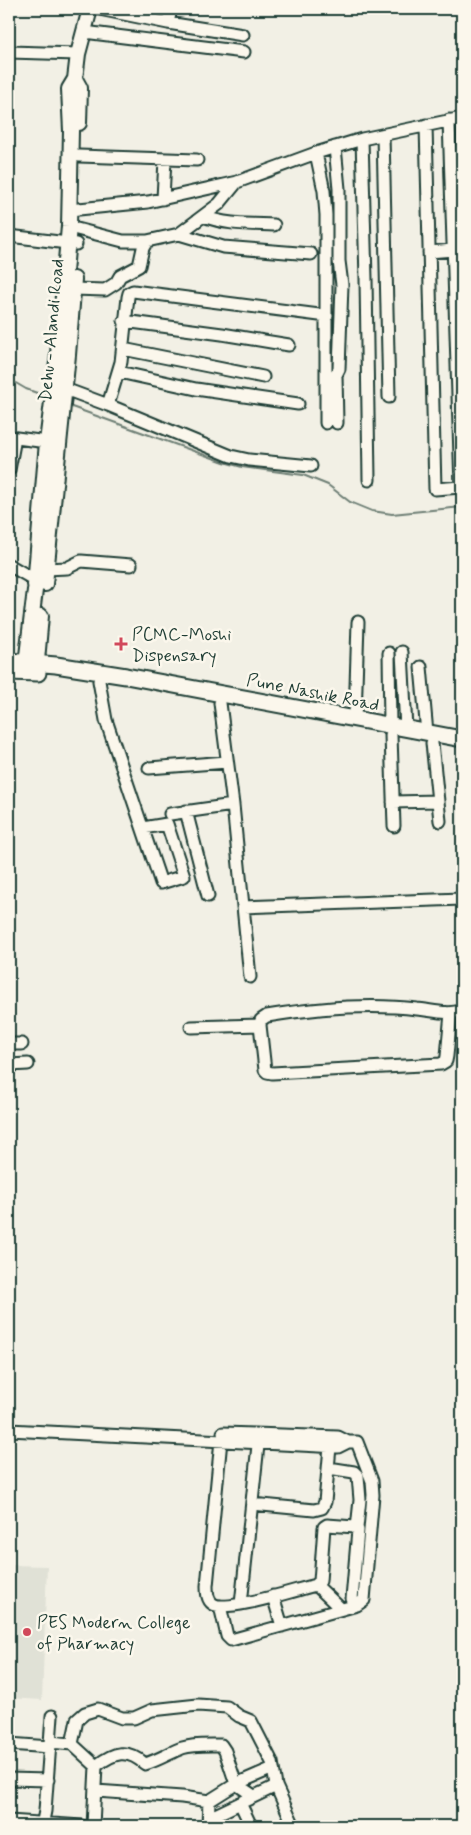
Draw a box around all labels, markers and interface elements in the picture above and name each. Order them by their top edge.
street label: Dehu - Alandi Road [34,258,70,403]
place label: PCMC-Moshi Dispensary [132,623,231,668]
marker: PCMC-Moshi Dispensary [114,637,128,651]
street label: Pune Nashik Road [244,668,381,718]
place label: PES Modern College of Pharmacy [37,1611,190,1656]
marker: PES Modern College of Pharmacy [21,1626,33,1638]

